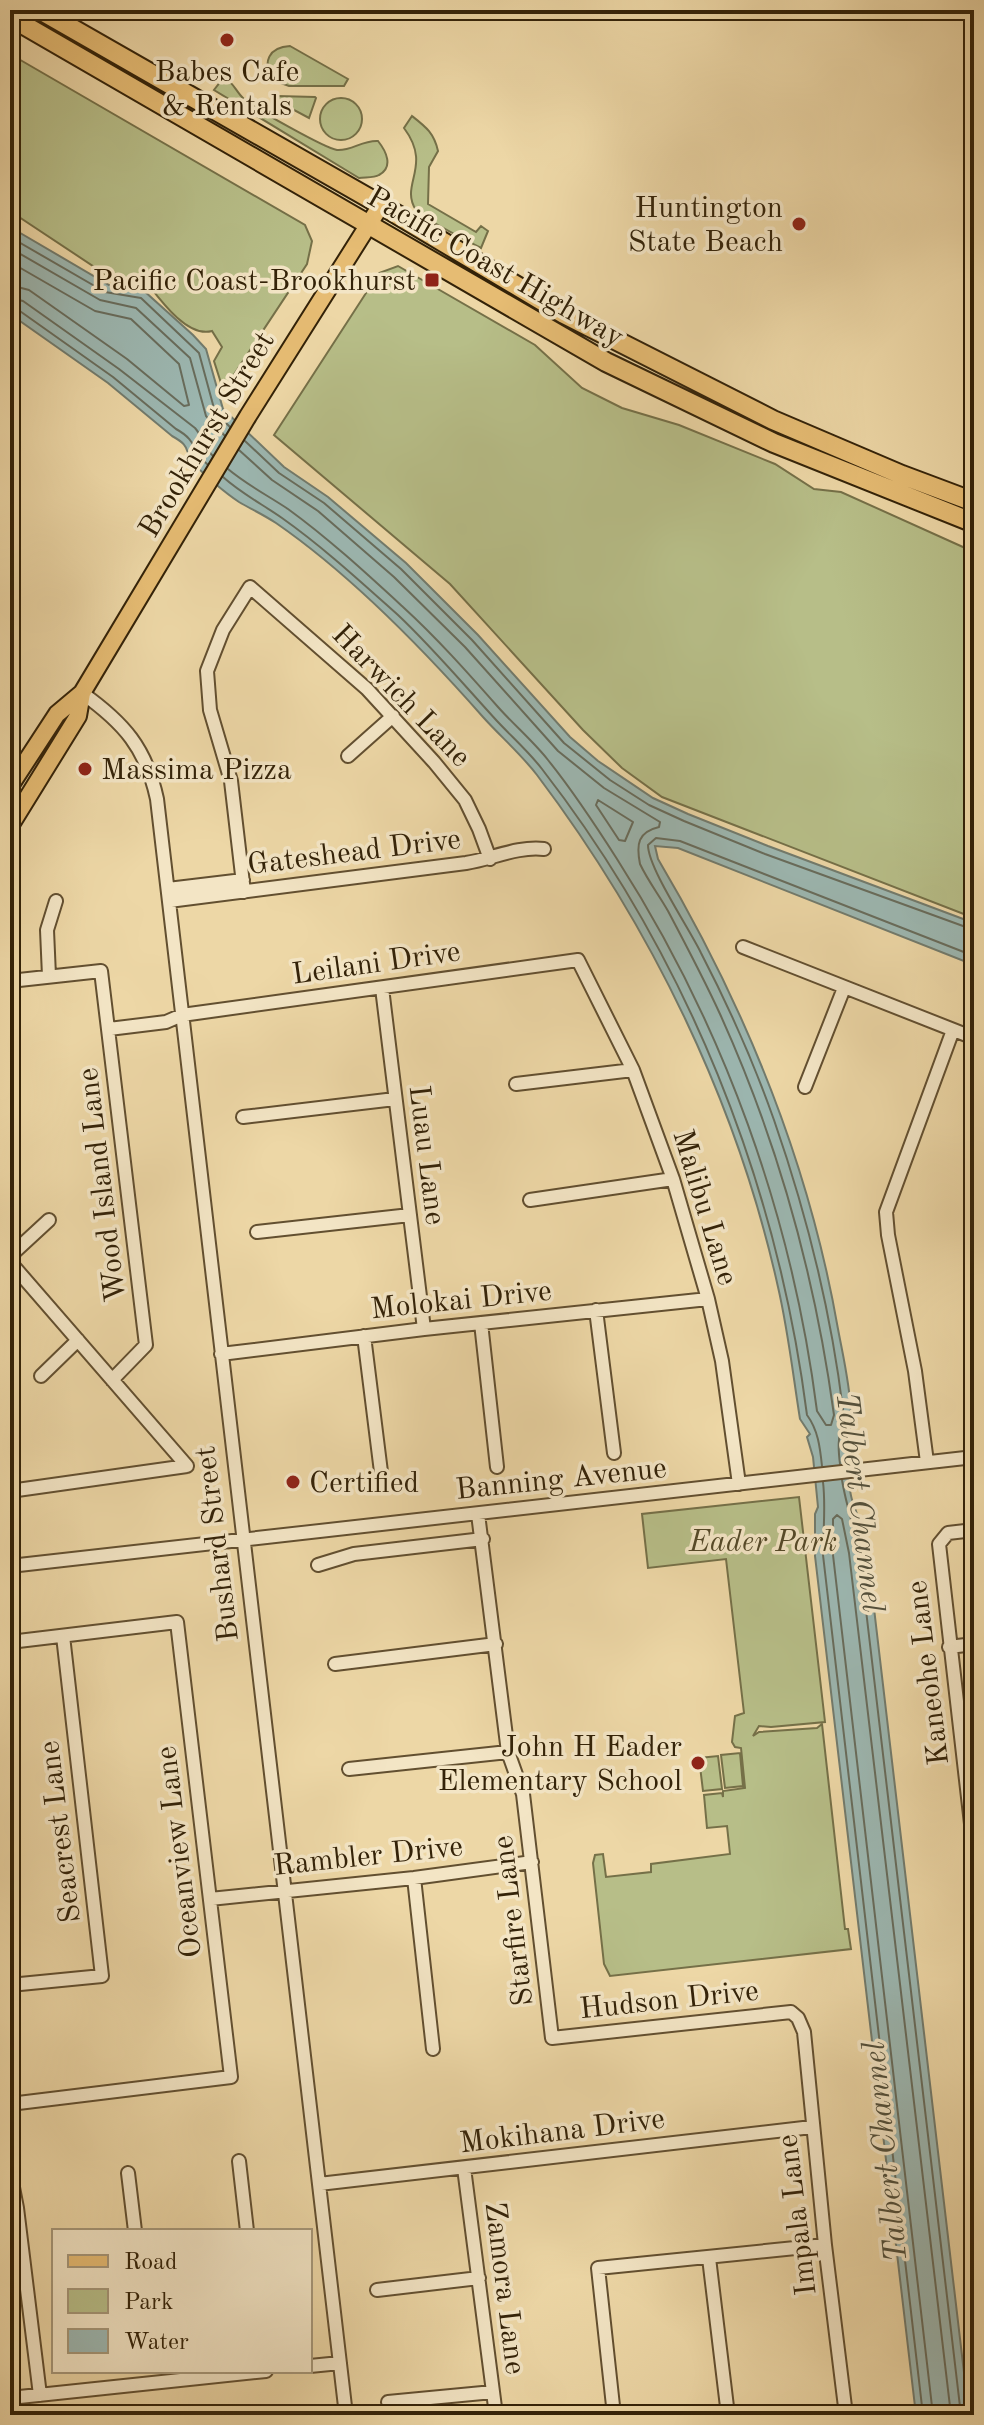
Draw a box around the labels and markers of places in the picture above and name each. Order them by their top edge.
marker: Babes Cafe & Rentals [218,31,236,49]
place label: Babes Cafe & Rentals [155,58,299,122]
place label: Huntington State Beach [628,194,783,258]
marker: Huntington State Beach [790,215,808,233]
place label: Pacific Coast-Brookhurst [93,267,416,297]
marker: Pacific Coast-Brookhurst [423,271,441,289]
place label: Massima Pizza [101,756,292,786]
marker: Massima Pizza [76,760,94,778]
place label: Certified [309,1469,419,1499]
marker: Certified [284,1473,302,1491]
place label: John H Eader Elementary School [438,1733,682,1797]
marker: John H Eader Elementary School [689,1754,707,1772]

